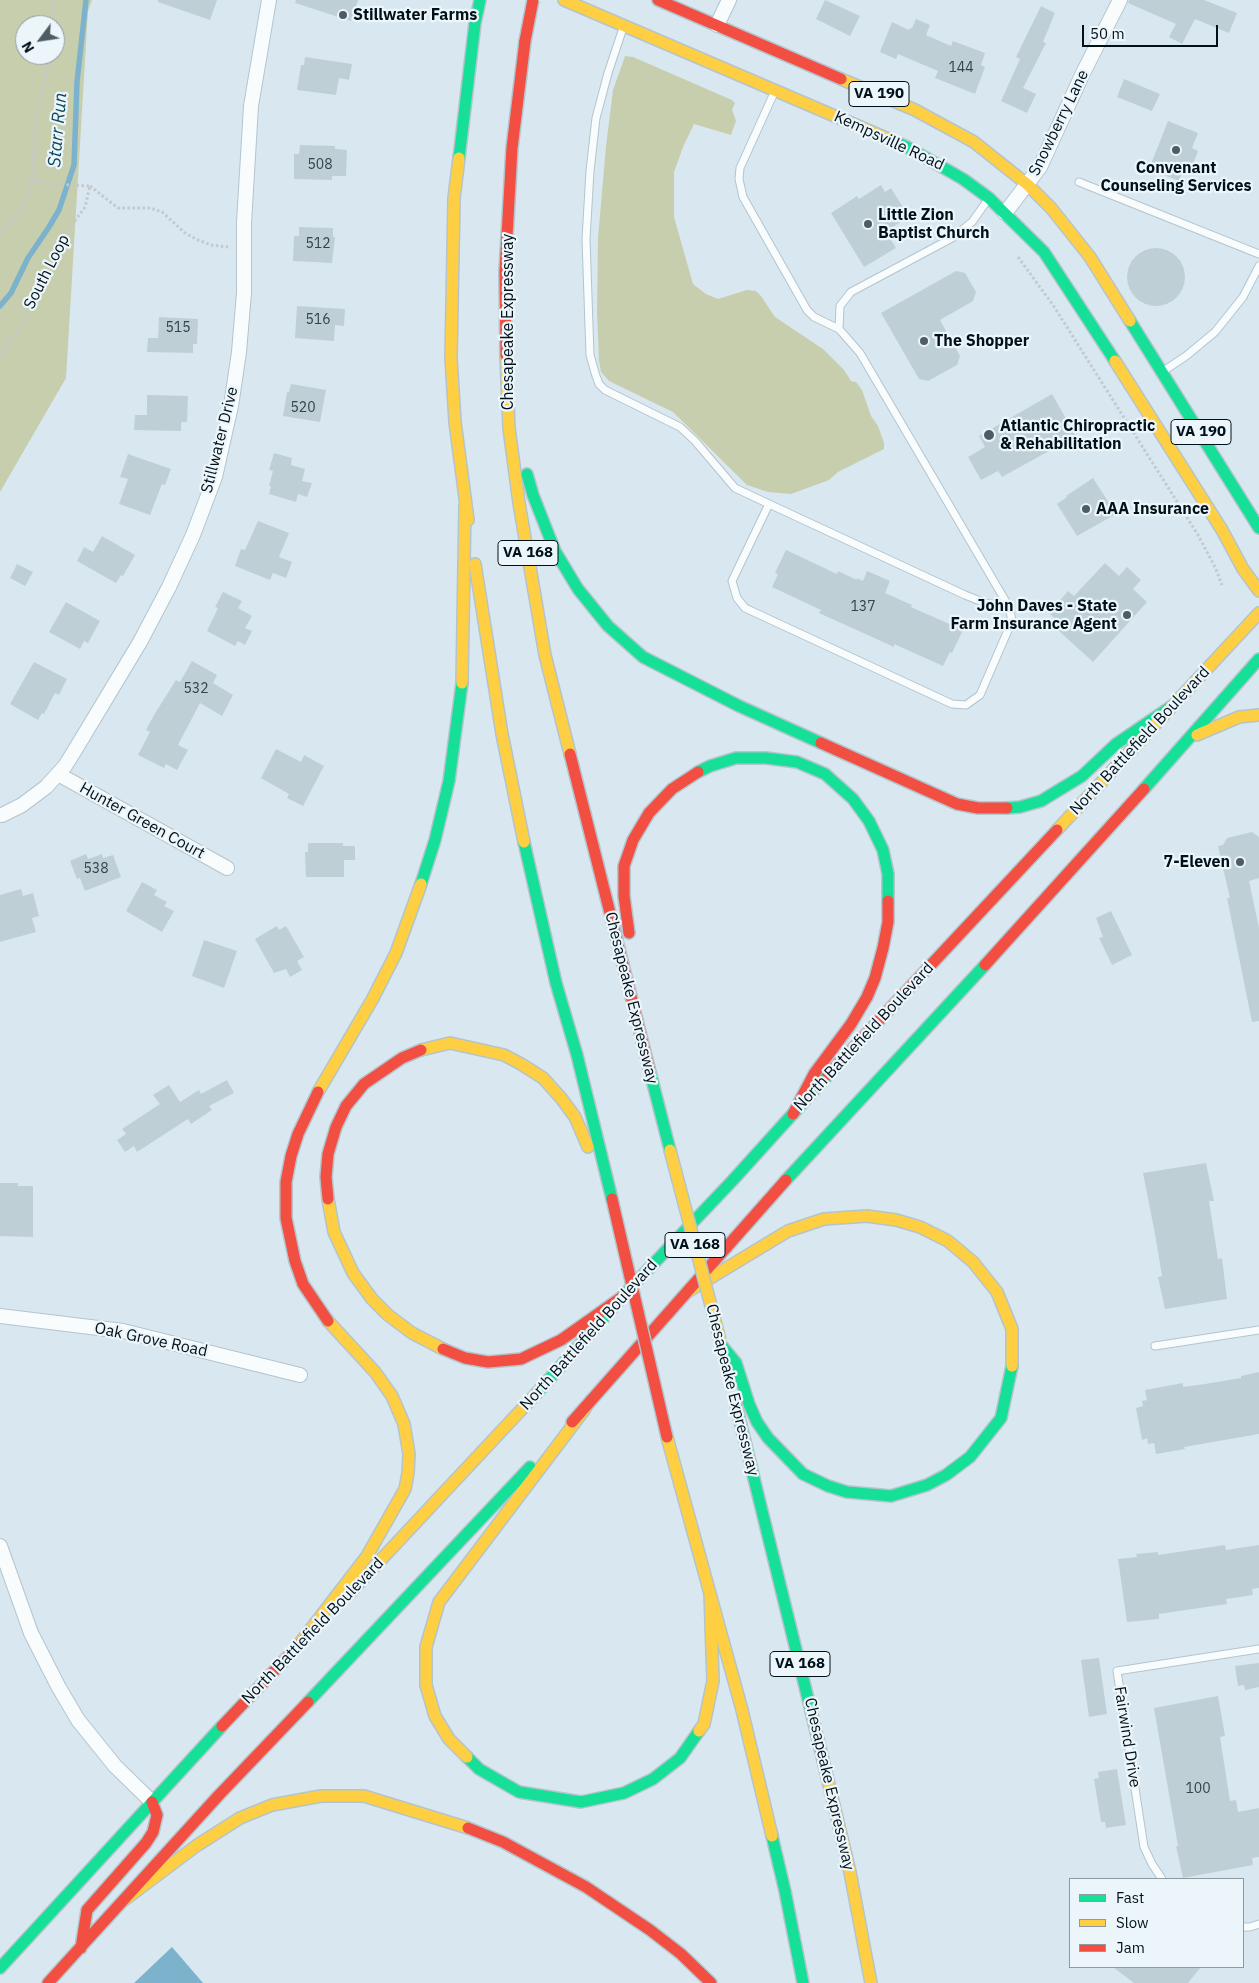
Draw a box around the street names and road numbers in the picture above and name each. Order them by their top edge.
street label: Snowberry Lane [1025,67,1093,179]
road number: VA 190 [849,82,909,106]
street label: Kempsville Road [831,107,947,175]
street label: South Loop [20,232,74,312]
street label: Chesapeake Expressway [498,234,518,410]
street label: Stillwater Drive [197,385,243,495]
road number: VA 190 [1171,420,1231,444]
road number: VA 168 [498,540,558,566]
street label: North Battlefield Boulevard [1066,663,1214,819]
street label: Hunter Green Court [76,779,208,863]
street label: Chesapeake Expressway [600,910,662,1086]
street label: North Battlefield Boulevard [790,959,938,1115]
road number: VA 168 [665,1232,725,1258]
street label: North Battlefield Boulevard [516,1256,662,1414]
street label: Chesapeake Expressway [701,1302,763,1478]
street label: Oak Grove Road [93,1319,209,1361]
street label: North Battlefield Boulevard [238,1554,388,1708]
road number: VA 168 [770,1652,830,1676]
street label: Fairwind Drive [1110,1685,1144,1789]
street label: Chesapeake Expressway [800,1696,858,1872]

